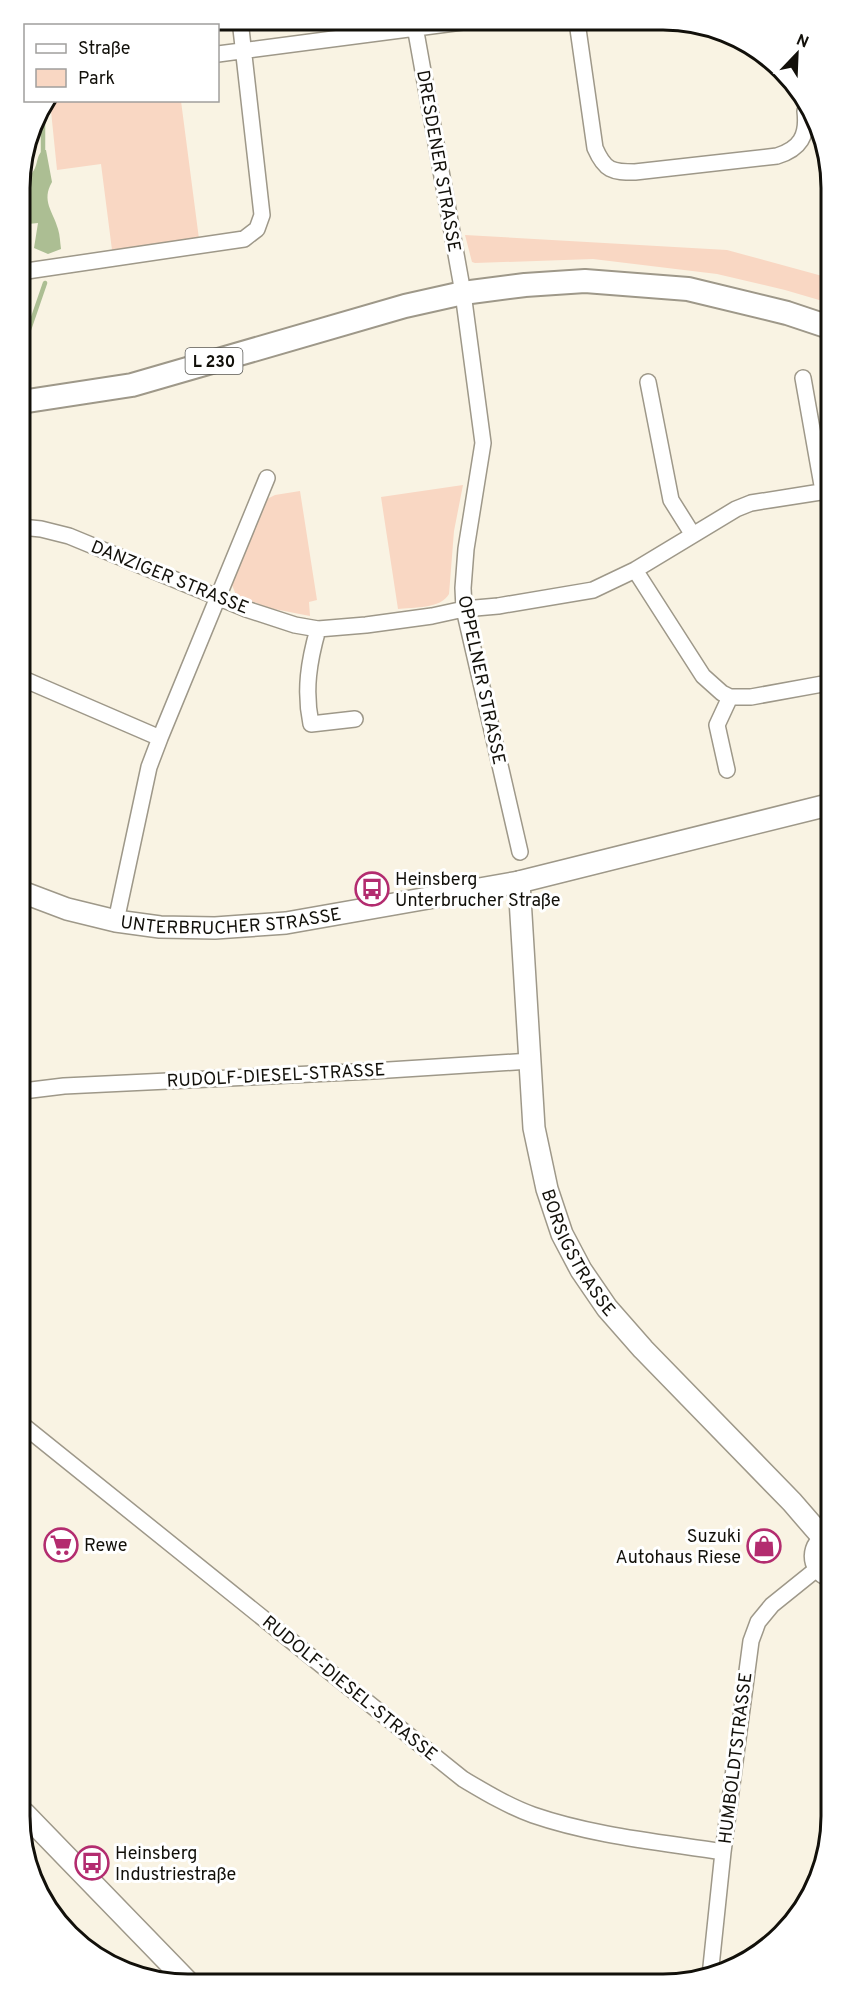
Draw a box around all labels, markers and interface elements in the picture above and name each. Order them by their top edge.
legend [24,24,219,102]
north arrow [767,24,827,84]
text: N [793,31,811,53]
text: Straße [78,38,130,61]
text: Park [78,68,115,91]
street label: DRESDENER STRASSE [410,68,465,254]
road number: L 230 [186,348,242,374]
street label: DANZIGER STRASSE [87,536,252,621]
street label: OPPELNER STRASSE [451,594,510,767]
place label: Heinsberg Unterbrucher Straße [395,869,560,913]
bus stop icon: Heinsberg Unterbrucher Straße [354,871,390,907]
street label: UNTERBRUCHER STRASSE [119,903,343,941]
street label: RUDOLF-DIESEL-STRASSE [166,1059,386,1094]
street label: BORSIGSTRASSE [535,1186,620,1322]
place label: Suzuki Autohaus Riese [616,1526,741,1570]
supermarket icon: Rewe [43,1527,79,1563]
shop icon: Suzuki Autohaus Riese [746,1528,782,1564]
place label: Rewe [84,1535,127,1558]
street label: RUDOLF-DIESEL-STRASSE [257,1611,441,1767]
street label: HUMBOLDTSTRASSE [715,1671,758,1845]
place label: Heinsberg Industriestraße [115,1843,236,1887]
bus stop icon: Heinsberg Industriestraße [74,1845,110,1881]

